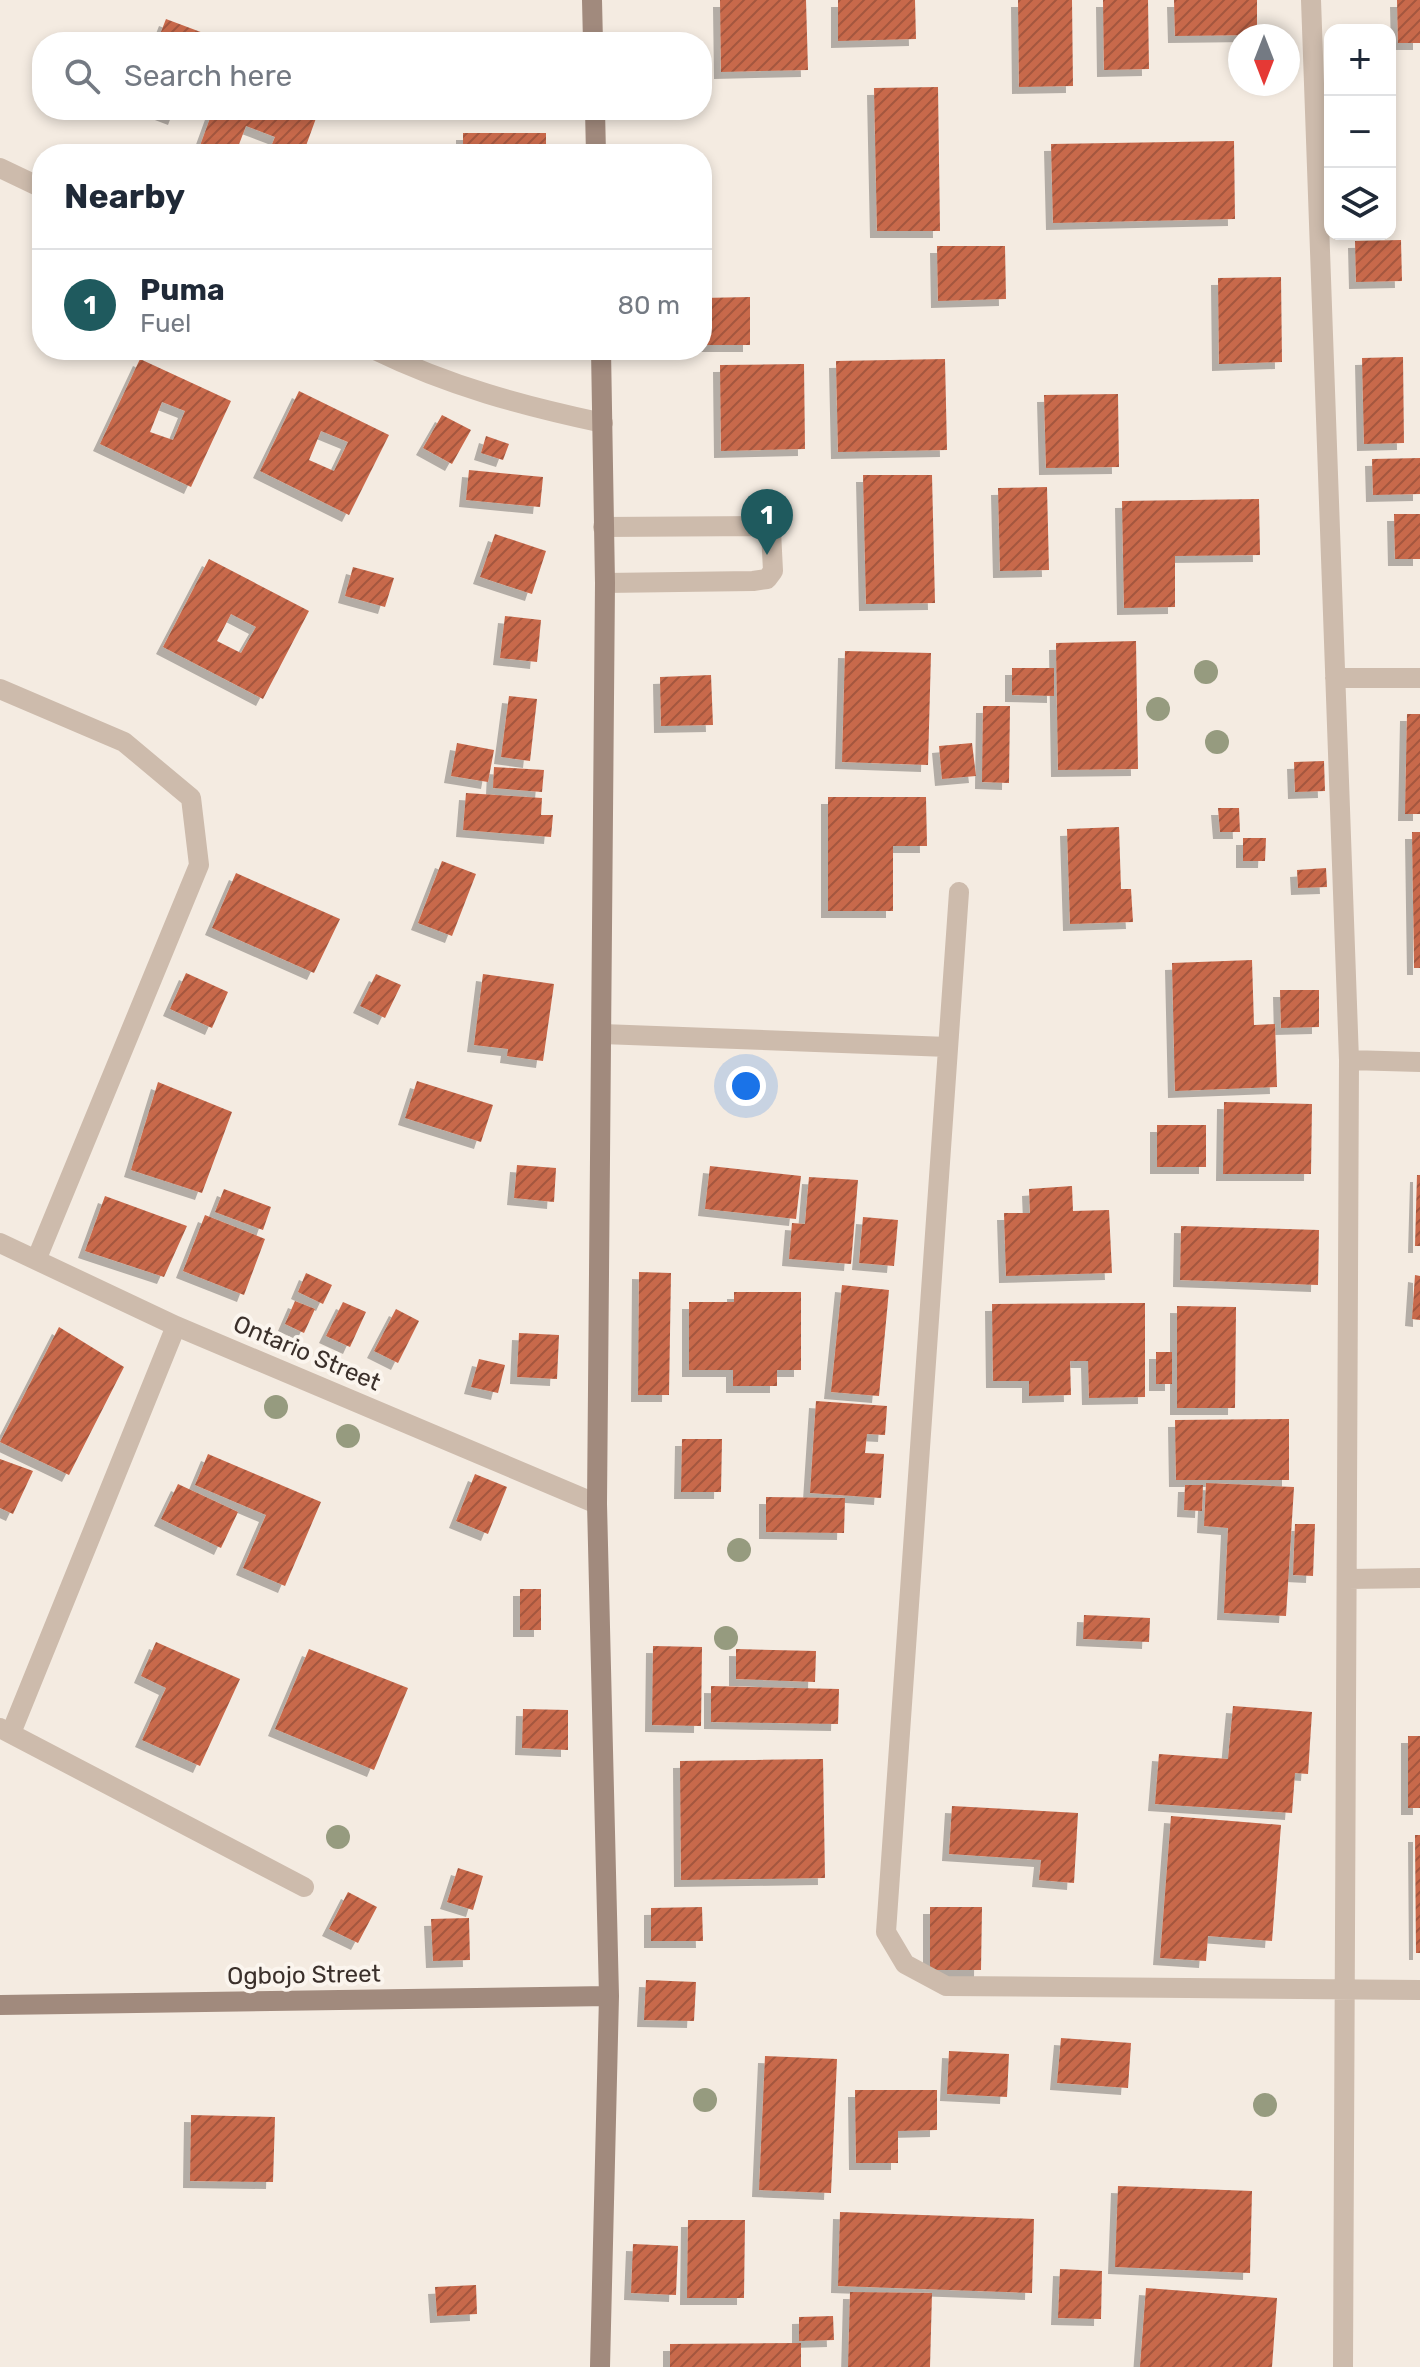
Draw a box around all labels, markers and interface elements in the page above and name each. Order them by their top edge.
north arrow [1228,24,1300,96]
map controls [1324,24,1396,240]
button: + [1324,24,1396,96]
search box [32,32,712,120]
icon: search [60,54,104,98]
text: Search here [124,58,292,94]
button: − [1324,96,1396,168]
button: layers [1324,168,1396,240]
text: Nearby [64,176,185,217]
text: Puma [140,272,225,308]
text: 1 [84,290,96,321]
text: 80 m [617,290,680,321]
text: Fuel [140,308,191,339]
pin: 1 [741,489,793,555]
your location [726,1066,766,1106]
street label: Ontario Street [229,1309,385,1397]
street label: Ogbojo Street [227,1960,381,1990]

